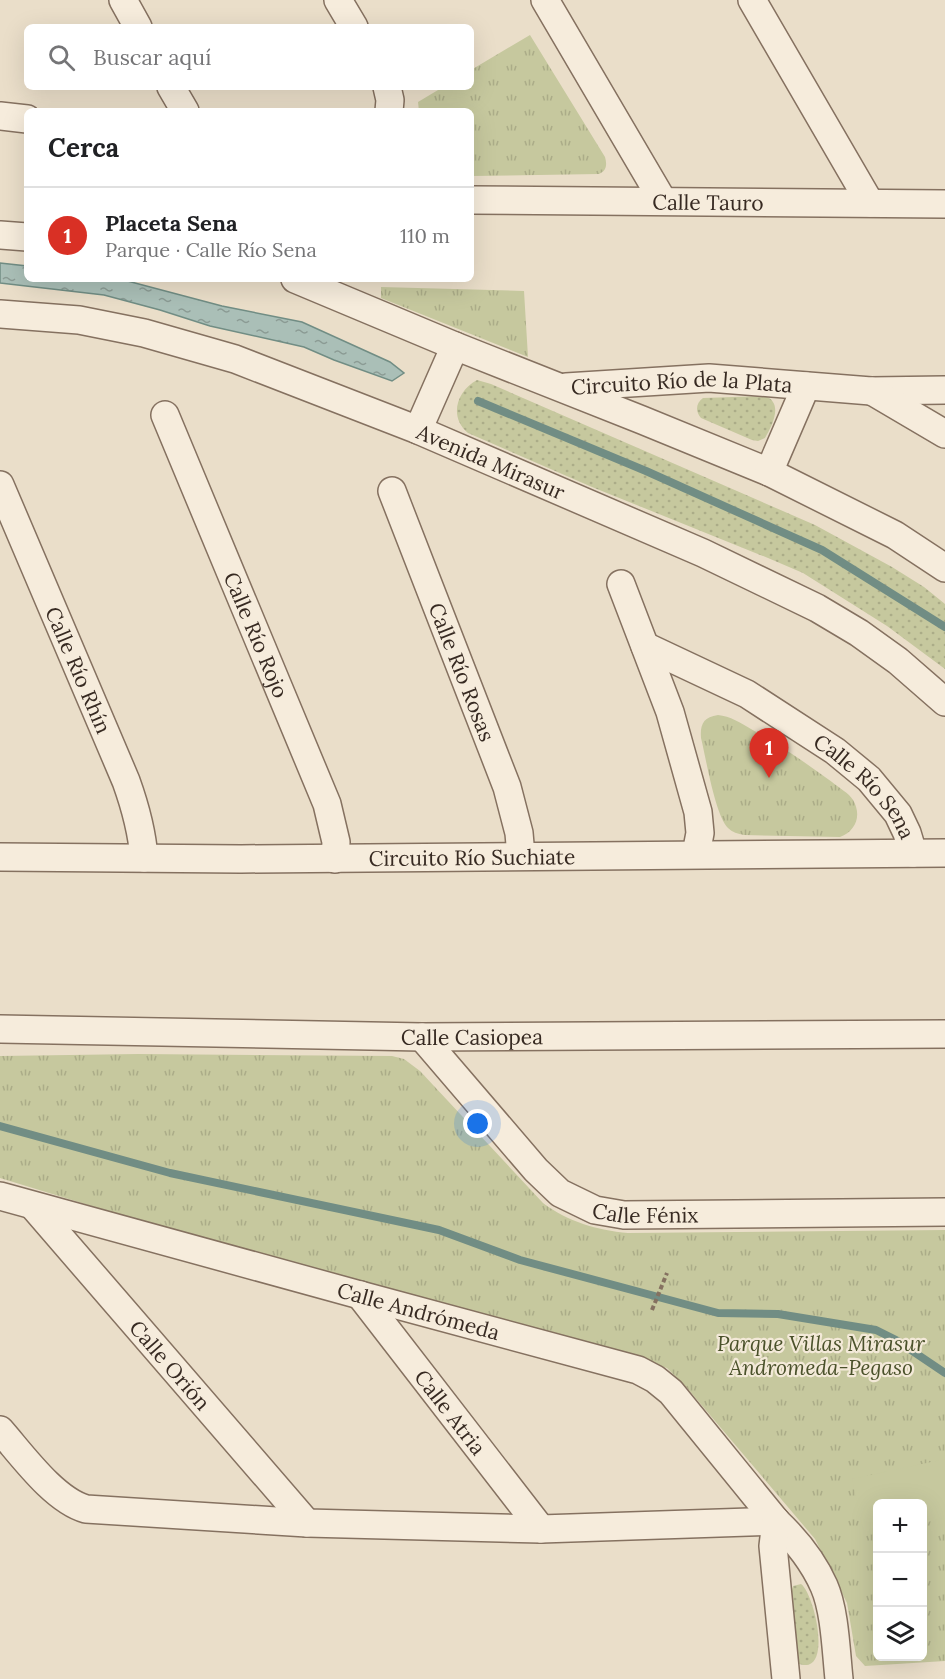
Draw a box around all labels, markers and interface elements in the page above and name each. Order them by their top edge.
search box [24,24,474,90]
icon: search [45,41,78,74]
text: Buscar aquí [93,43,211,71]
text: Cerca [48,131,119,164]
street label: Calle Tauro [652,188,764,216]
text: Placeta Sena [105,209,238,237]
text: 1 [63,223,72,248]
text: 110 m [400,223,450,248]
text: Parque · Calle Río Sena [105,237,317,262]
street label: Circuito Río de la Plata [570,364,794,400]
street label: Avenida Mirasur [412,417,569,505]
street label: Calle Río Rojo [218,568,295,702]
street label: Calle Río Rosas [423,599,501,745]
street label: Calle Río Rhín [40,602,118,738]
street label: Calle Río Sena [809,727,921,843]
pin: 1 [750,728,788,778]
street label: Circuito Río Suchiate [369,843,575,871]
street label: Calle Casiopea [401,1023,543,1051]
your location [463,1109,492,1138]
street label: Calle Fénix [590,1196,699,1229]
street label: Calle Andrómeda [334,1276,503,1346]
street label: Calle Orión [124,1314,217,1416]
park label: Parque Villas Mirasur Andromeda-Pegaso [717,1330,926,1381]
street label: Calle Atria [409,1364,492,1460]
map controls [873,1499,927,1661]
button: + [873,1499,927,1553]
button: − [873,1553,927,1607]
button: layers [873,1607,927,1661]

